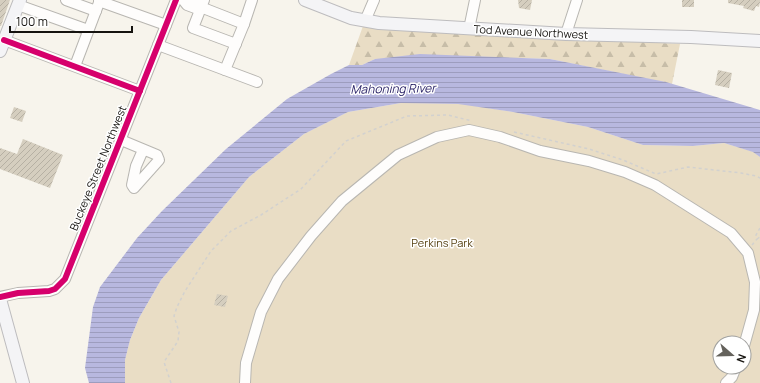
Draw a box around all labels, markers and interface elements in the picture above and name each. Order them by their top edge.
scale bar [10,8,132,34]
text: 100 m [16,13,48,30]
street label: Tod Avenue Northwest [473,21,589,42]
water label: Mahoning River [350,79,437,98]
street label: Buckeye Street Northwest [66,103,130,233]
park label: Perkins Park [411,235,473,250]
north arrow [712,335,752,375]
text: N [733,352,750,365]

